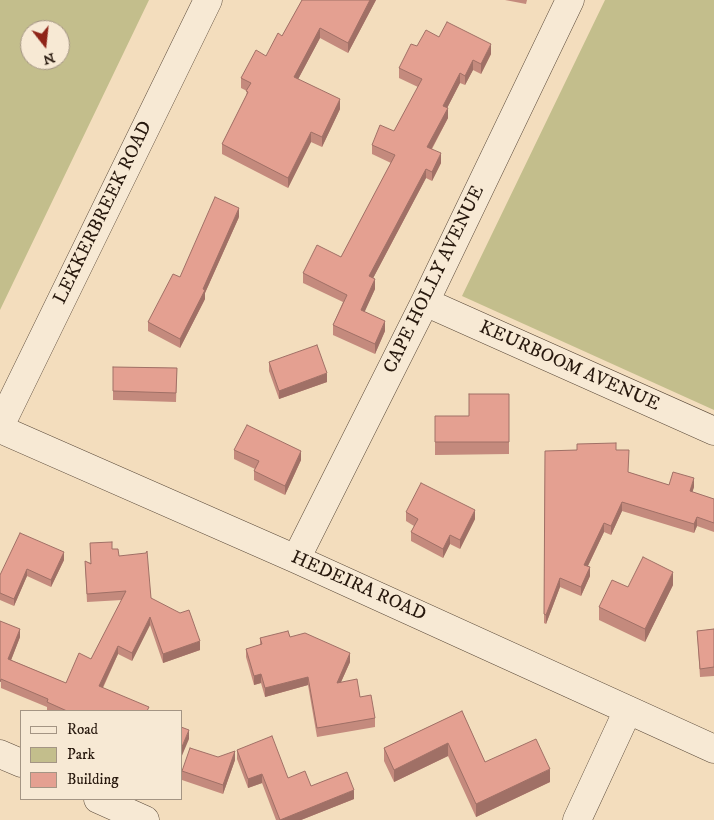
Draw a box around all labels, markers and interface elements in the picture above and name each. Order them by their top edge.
north arrow [20,20,70,70]
text: N [41,48,57,69]
street label: LEKKERBREEK ROAD [50,118,158,308]
street label: CAPE HOLLY AVENUE [380,182,490,378]
street label: KEURBOOM AVENUE [475,317,663,417]
street label: HEDEIRA ROAD [287,547,429,627]
legend [20,710,182,800]
text: Road [67,720,98,739]
text: Park [67,745,95,764]
text: Building [67,770,119,789]

